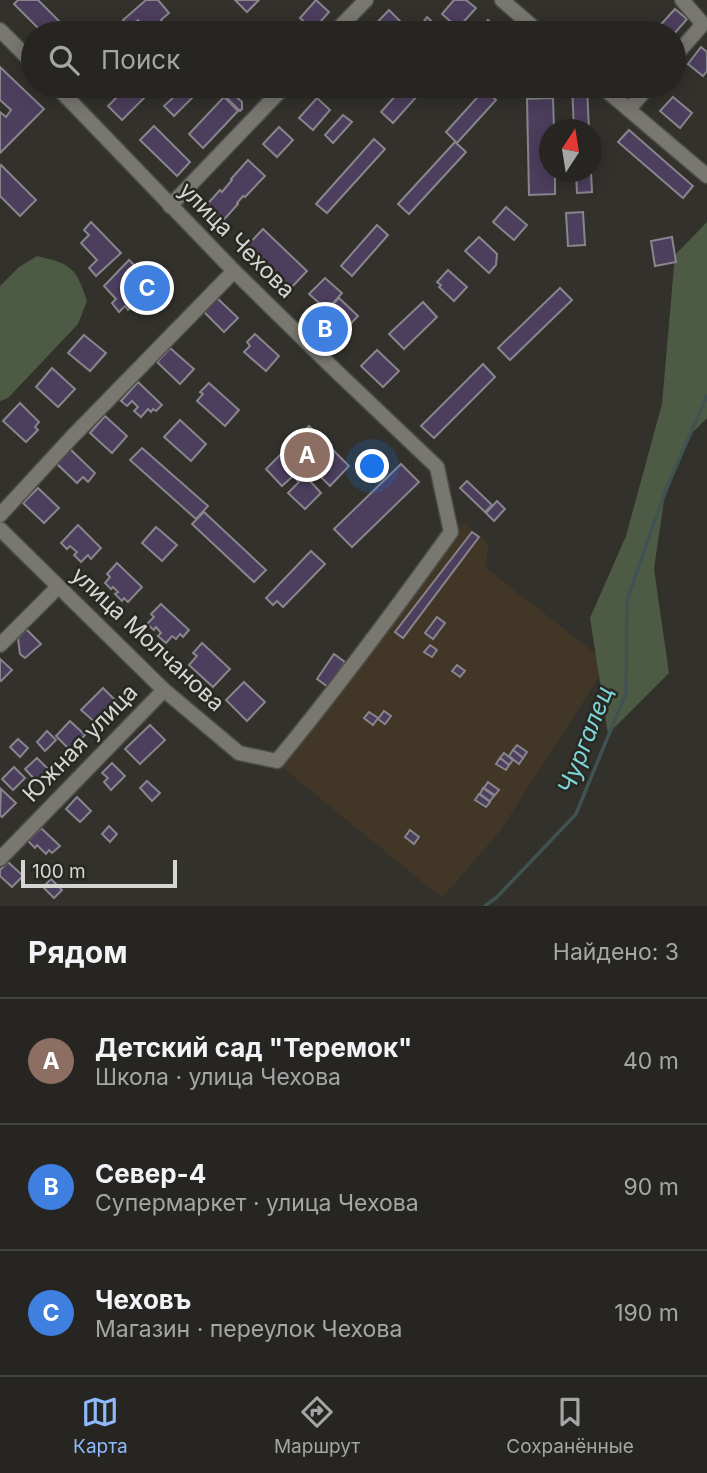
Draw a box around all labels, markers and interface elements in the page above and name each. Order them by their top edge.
search box [21,21,686,98]
icon: search [45,41,83,79]
text: Поиск [101,44,180,75]
north arrow [539,119,602,182]
street label: улица Чехова [173,176,301,304]
pin: C [124,262,170,314]
pin: B [302,303,348,355]
pin: A [284,429,330,481]
your location [355,449,389,483]
street label: улица Молчанова [66,561,230,717]
street label: Южная улица [17,678,143,808]
water label: Чургалец [551,682,619,798]
scale bar [21,857,177,889]
text: 100 m [32,860,86,883]
text: Рядом [28,934,128,970]
text: Найдено: 3 [553,938,679,966]
text: Детский сад "Теремок" [95,1032,412,1063]
text: A [42,1047,60,1075]
text: 40 m [623,1047,679,1075]
text: Школа · улица Чехова [95,1063,341,1091]
text: Север-4 [95,1158,206,1189]
text: B [43,1173,59,1201]
text: 90 m [624,1173,679,1201]
text: Супермаркет · улица Чехова [95,1189,419,1217]
text: Чеховъ [95,1284,192,1315]
text: C [42,1299,60,1327]
text: 190 m [614,1299,679,1327]
text: Магазин · переулок Чехова [95,1315,402,1343]
tab: Карта [73,1393,128,1458]
tab: Маршрут [274,1393,360,1458]
tab: Сохранённые [506,1393,634,1458]

